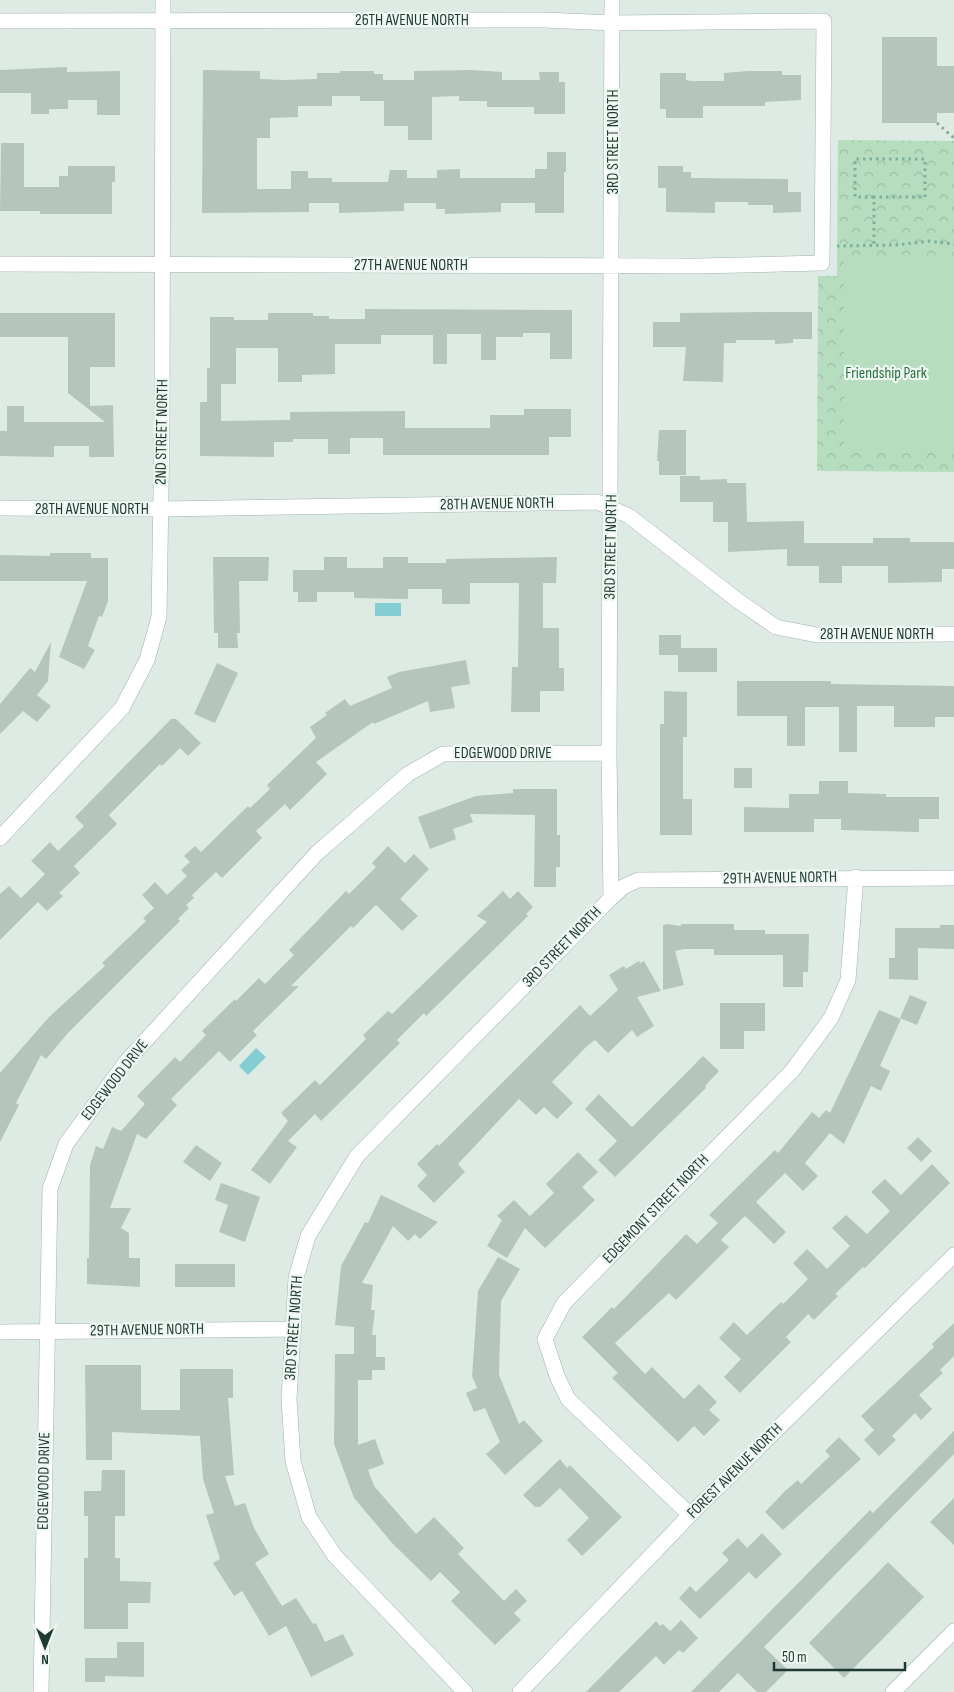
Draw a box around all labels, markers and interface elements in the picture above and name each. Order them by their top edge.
street label: 26TH AVENUE NORTH [355,11,469,30]
street label: 3RD STREET NORTH [604,89,623,195]
street label: 27TH AVENUE NORTH [354,256,468,275]
park label: Friendship Park [845,364,927,383]
street label: 2ND STREET NORTH [152,379,172,485]
street label: 28TH AVENUE NORTH [440,494,554,514]
street label: 3RD STREET NORTH [601,494,621,600]
street label: 28TH AVENUE NORTH [35,500,149,519]
street label: 28TH AVENUE NORTH [820,625,934,644]
street label: EDGEWOOD DRIVE [454,744,552,763]
street label: 29TH AVENUE NORTH [723,868,837,888]
street label: 3RD STREET NORTH [519,903,605,991]
street label: EDGEWOOD DRIVE [77,1036,153,1124]
street label: EDGEMONT STREET NORTH [599,1150,713,1268]
street label: 3RD STREET NORTH [281,1275,307,1381]
street label: 29TH AVENUE NORTH [90,1320,204,1340]
street label: FOREST AVENUE NORTH [683,1419,787,1523]
street label: EDGEWOOD DRIVE [34,1432,54,1530]
north arrow [20,1622,70,1672]
scale bar [774,1640,905,1672]
text: 50 m [782,1648,807,1667]
text: N [41,1651,49,1668]

